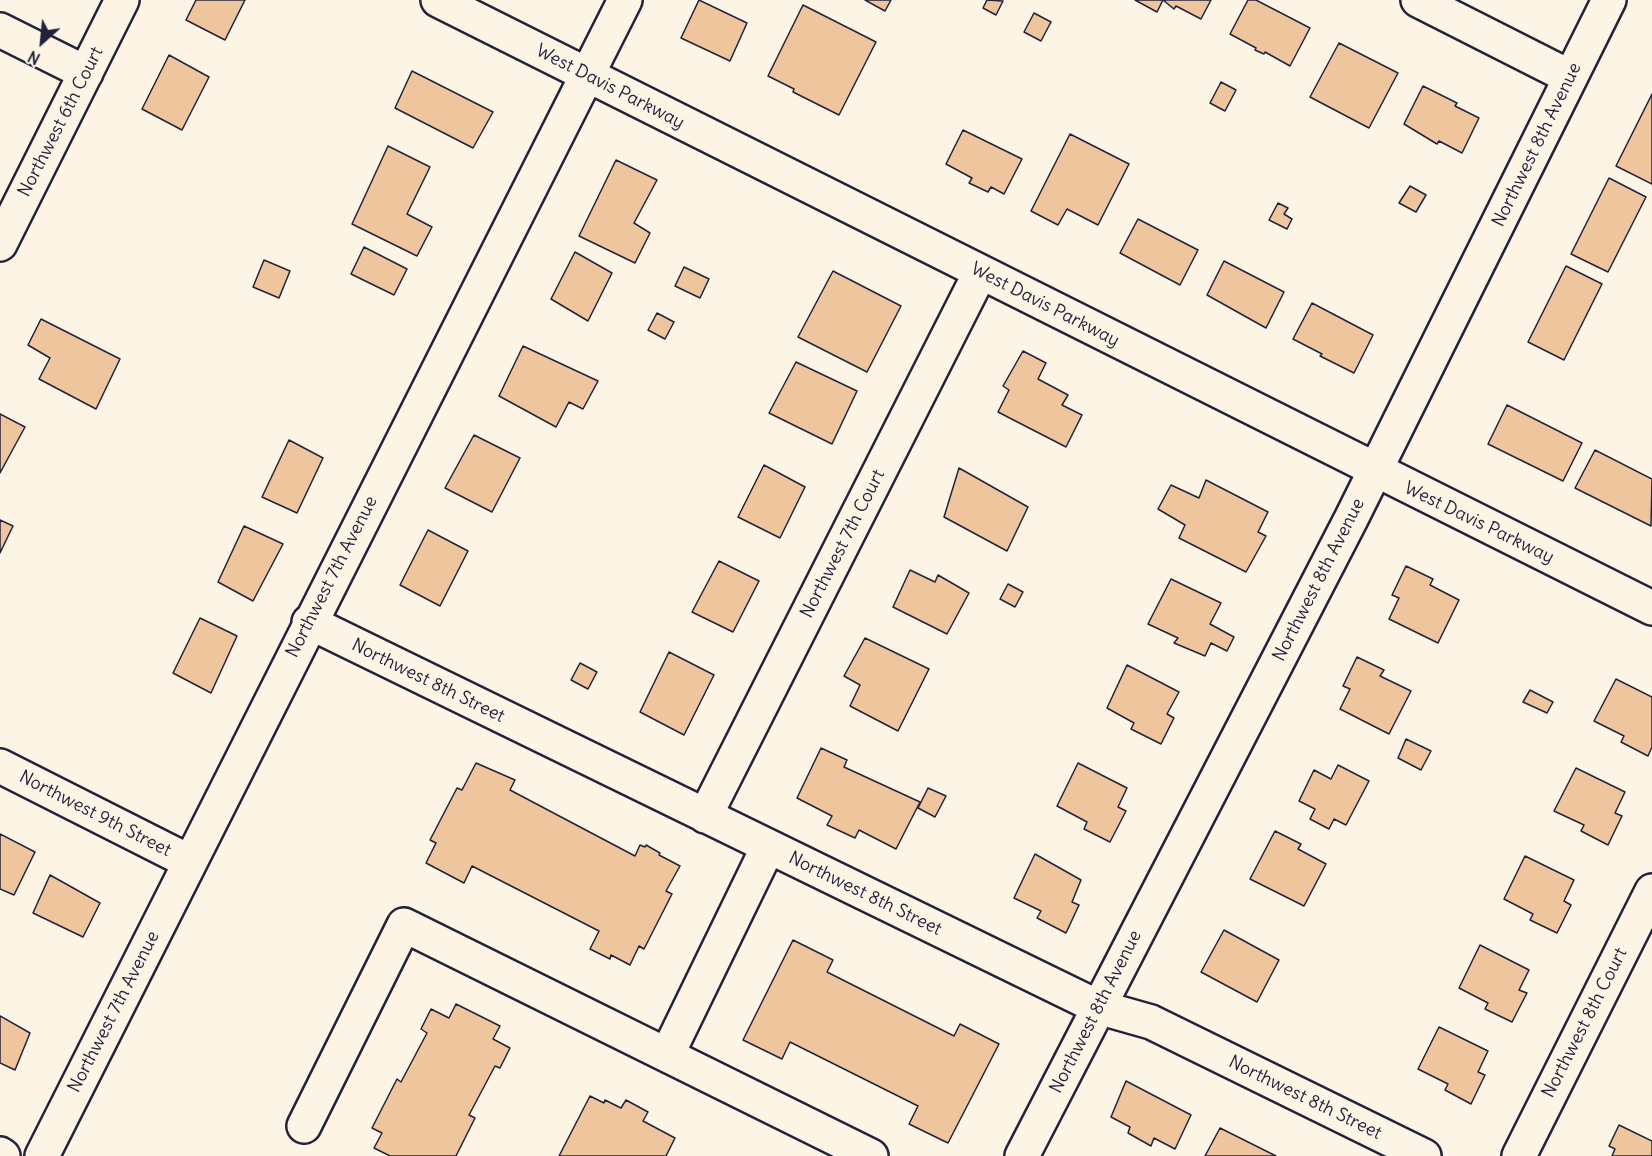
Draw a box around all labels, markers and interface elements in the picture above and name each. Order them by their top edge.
north arrow [12,12,72,72]
street label: West Davis Parkway [532,40,688,134]
street label: Northwest 6th Court [14,43,108,201]
street label: Northwest 8th Avenue [1488,59,1586,231]
street label: West Davis Parkway [967,258,1123,352]
street label: Northwest 7th Court [796,466,890,622]
street label: West Davis Parkway [1401,477,1557,569]
street label: Northwest 7th Avenue [282,493,382,661]
street label: Northwest 8th Avenue [1269,495,1369,665]
street label: Northwest 8th Street [348,635,508,727]
street label: Northwest 9th Street [15,766,175,862]
street label: Northwest 8th Street [785,848,945,940]
street label: Northwest 8th Avenue [1046,927,1146,1097]
street label: Northwest 7th Avenue [64,928,164,1096]
street label: Northwest 8th Court [1538,944,1632,1102]
street label: Northwest 8th Street [1225,1052,1385,1144]

